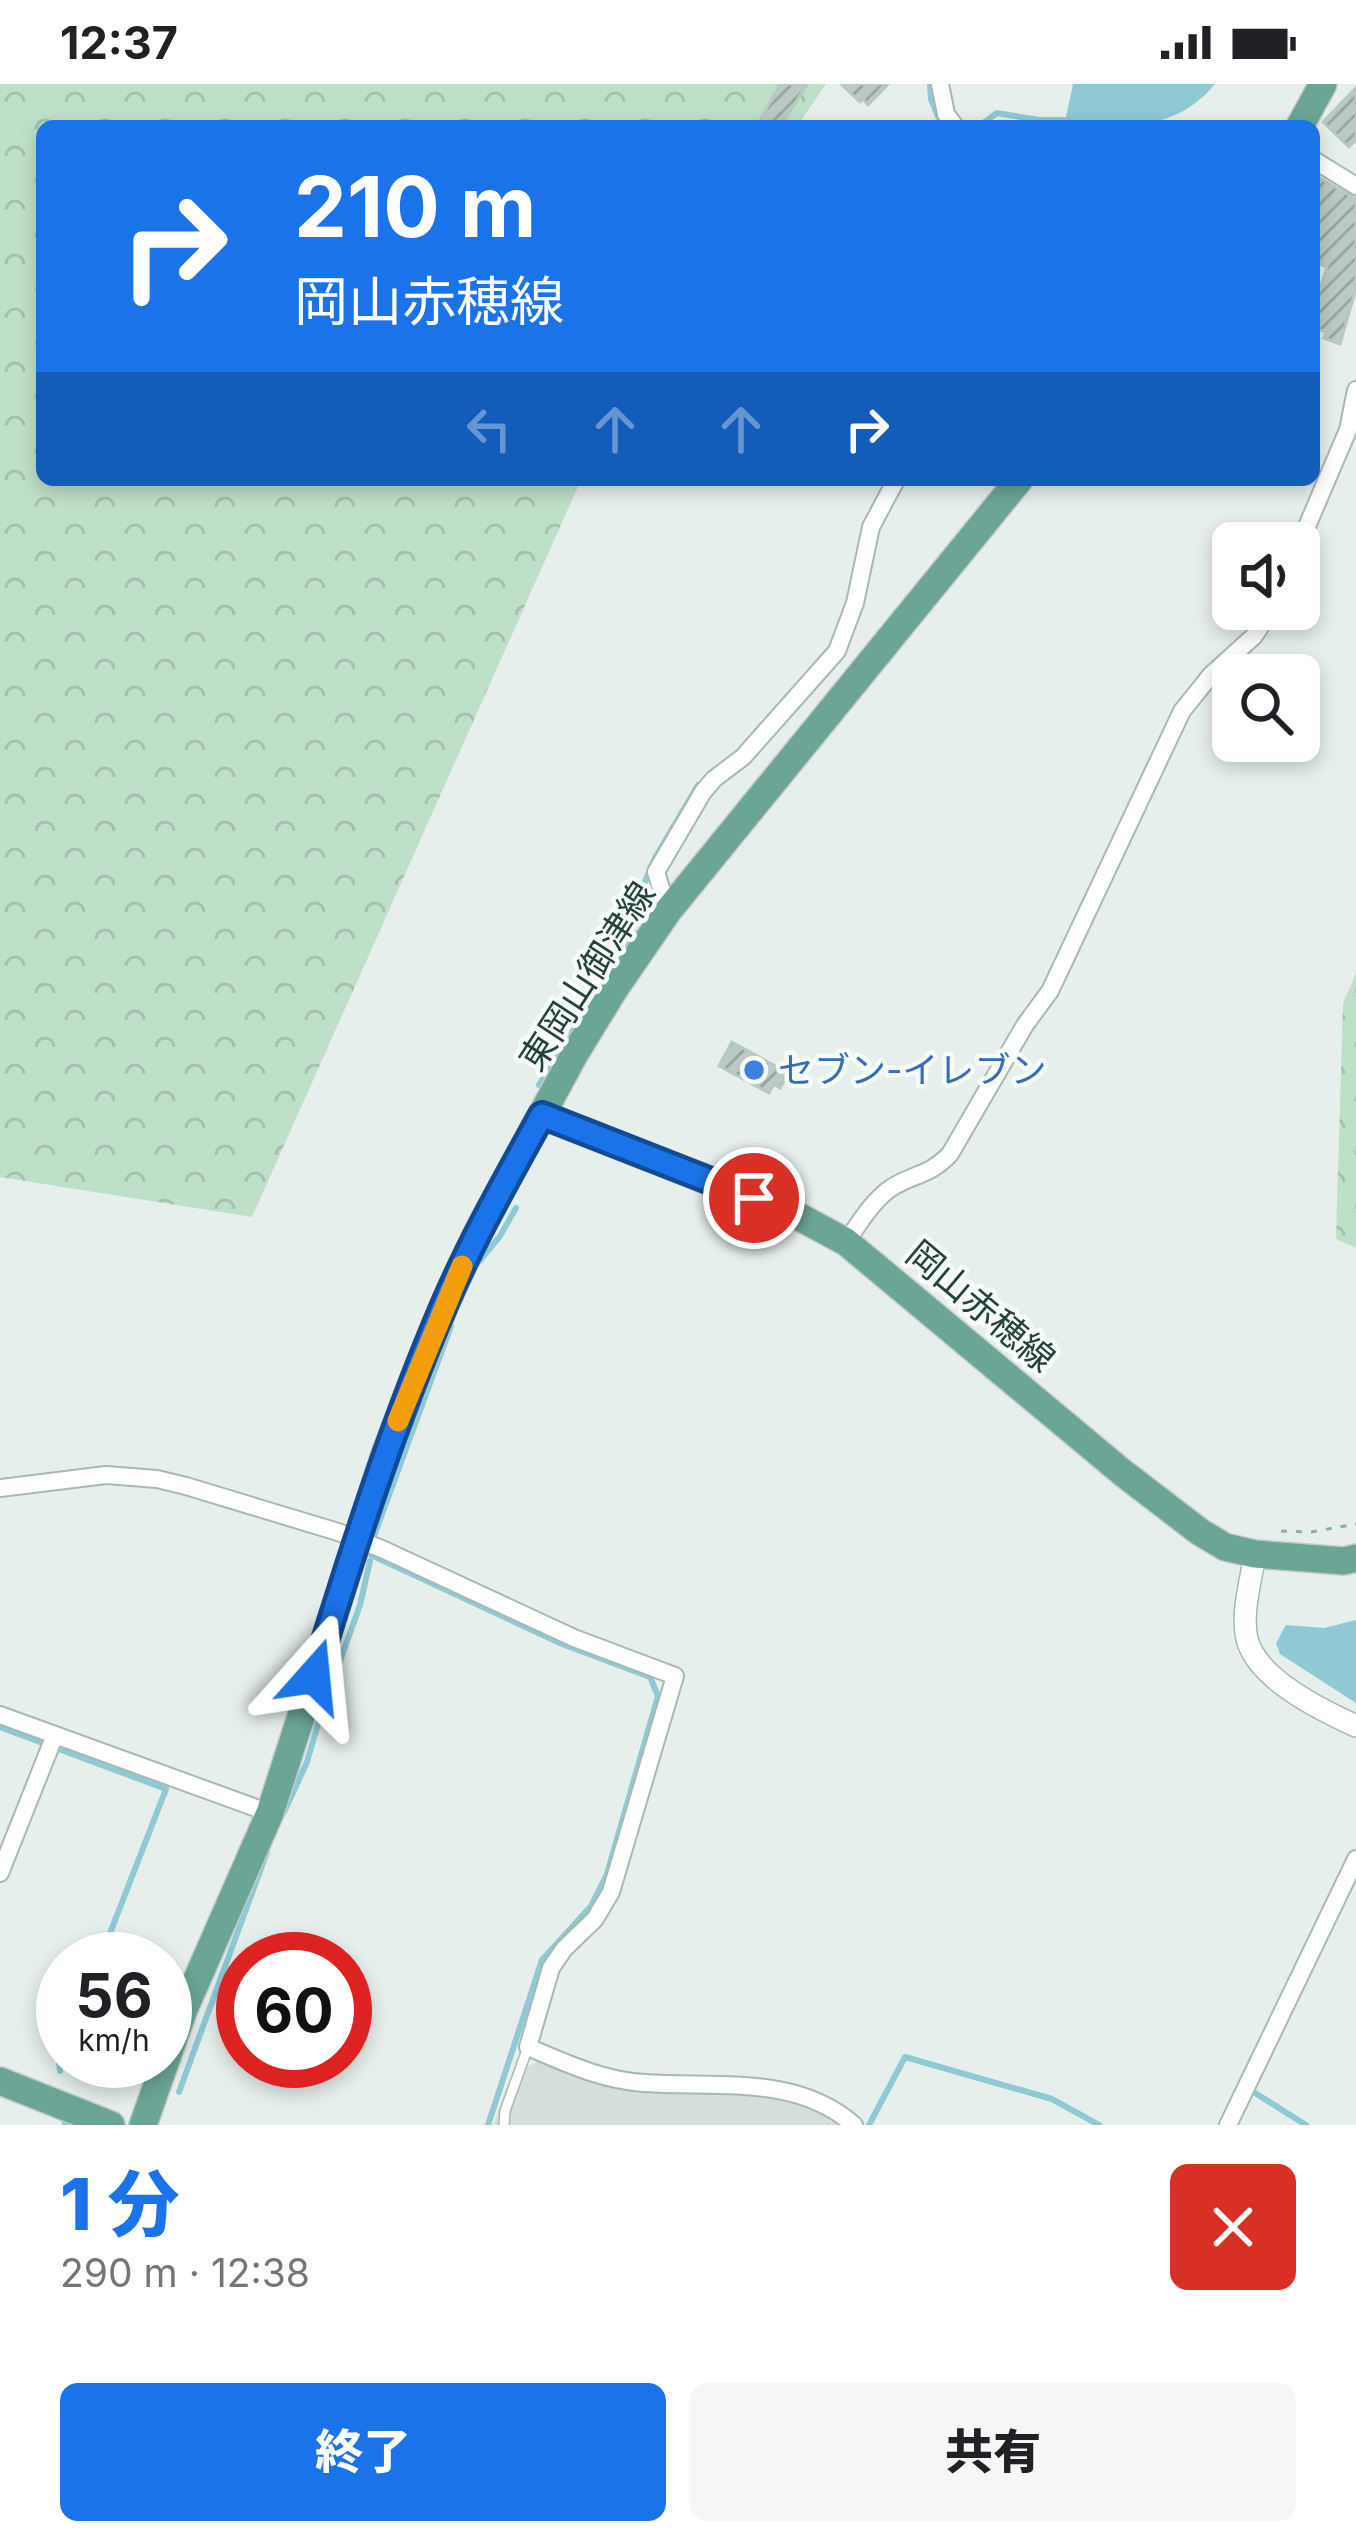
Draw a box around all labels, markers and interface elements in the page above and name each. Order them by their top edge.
text: 12:37 [60,15,178,70]
text: 210 m [294,156,536,257]
icon: right [96,168,252,324]
text: 岡山赤穂線 [294,269,564,334]
icon: left [456,396,522,462]
icon: ahead [582,396,648,462]
icon: ahead [708,396,774,462]
icon: right [834,396,900,462]
map controls [1212,522,1320,762]
button: sound [1212,522,1320,630]
button: search [1212,654,1320,762]
street label: 東岡山御津線 [510,873,664,1079]
place label: セブン-イレブン [778,1048,1047,1092]
marker: セブン-イレブン [741,1057,767,1083]
pin [703,1147,805,1249]
icon: arrive [721,1165,787,1231]
street label: 岡山赤穂線 [898,1231,1064,1381]
position arrow [251,1613,377,1739]
speed limit sign: 60 [216,1932,372,2088]
text: 56 [75,1959,153,2031]
text: km/h [78,2022,150,2058]
text: 1 分 [60,2160,180,2247]
button: close [1170,2164,1296,2290]
text: 290 m · 12:38 [60,2249,310,2296]
button: 終了 [60,2383,666,2521]
button: 共有 [690,2383,1296,2521]

